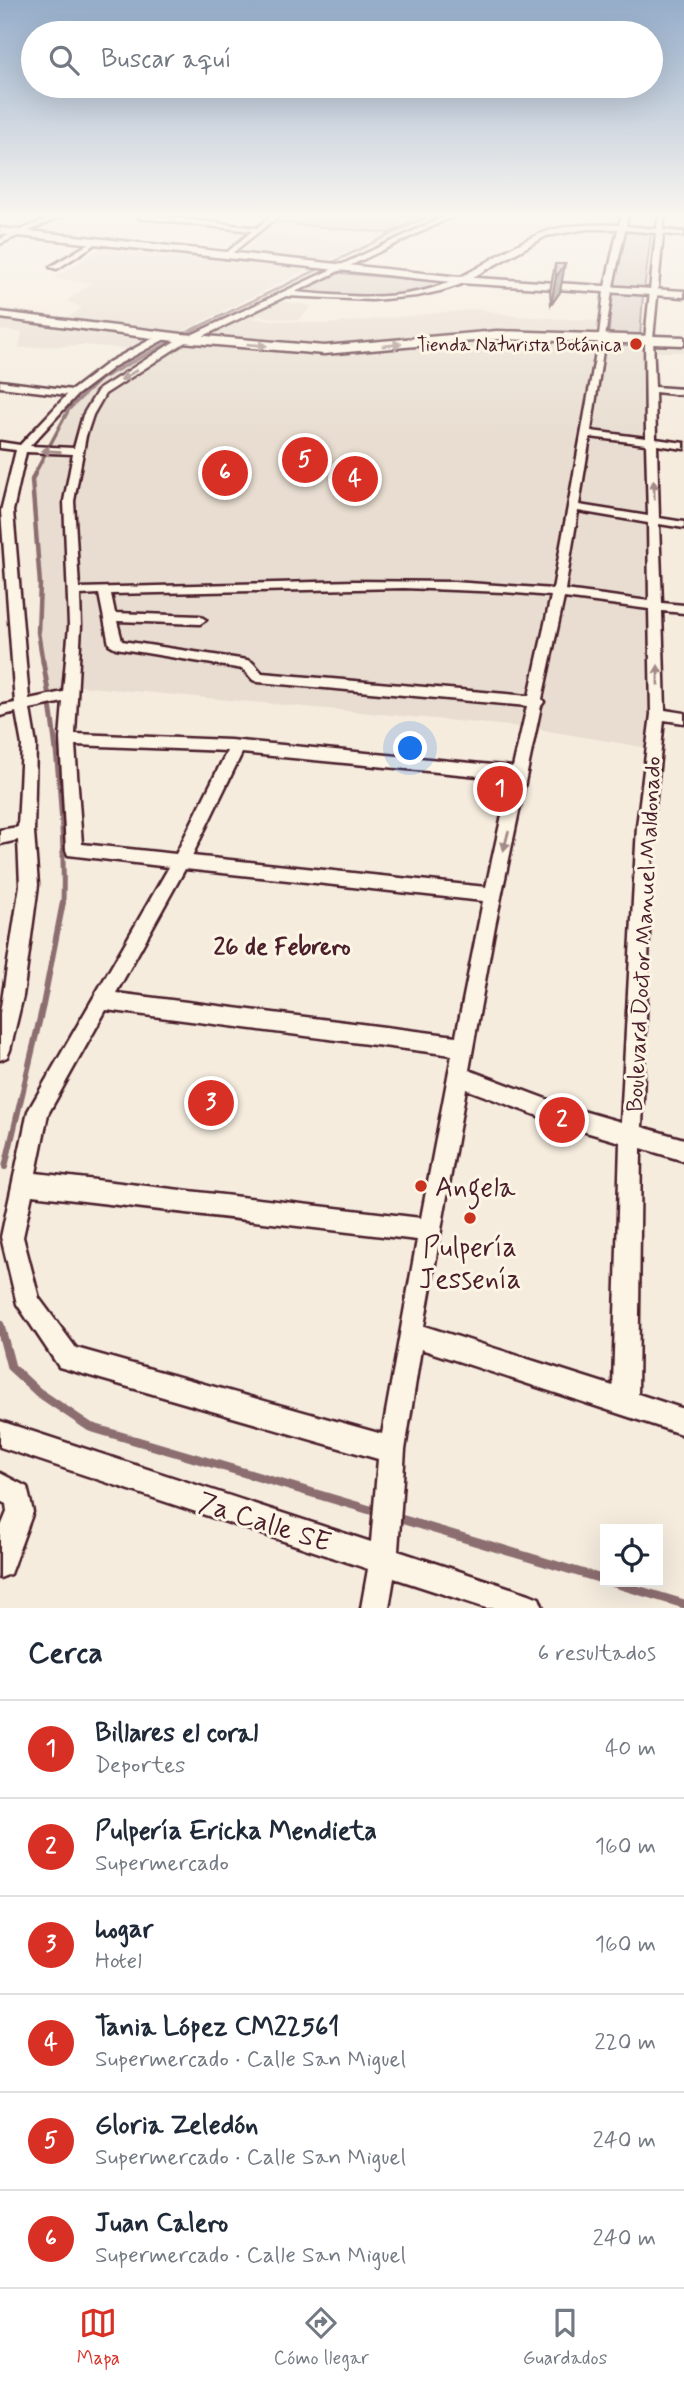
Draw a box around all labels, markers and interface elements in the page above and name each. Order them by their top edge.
search box [21,21,663,98]
icon: search [45,41,83,79]
text: Buscar aquí [101,43,232,77]
place label: Tienda Naturista Botánica [417,333,622,358]
marker: Tienda Naturista Botánica [628,336,644,352]
one-way arrow [381,339,403,350]
one-way arrow [246,340,268,351]
one-way arrow [119,368,138,381]
pin: 5 [282,434,328,486]
one-way arrow [40,445,62,456]
pin: 6 [202,447,248,499]
pin: 4 [332,453,378,505]
one-way arrow [649,478,660,500]
one-way arrow [652,664,664,686]
your location [393,731,427,765]
street label: Boulevard Doctor Manuel Maldonado [621,755,669,1113]
pin: 1 [477,763,523,815]
one-way arrow [500,830,511,852]
district label: 26 de Febrero [213,932,351,963]
pin: 3 [188,1077,234,1129]
pin: 2 [539,1094,585,1146]
place label: Angela [435,1170,516,1210]
marker: Angela [413,1178,429,1194]
marker: Pulpería Jessenía [462,1210,478,1226]
place label: Pulpería Jessenía [419,1230,521,1299]
street label: 7a Calle SE [193,1485,335,1562]
map controls [600,1524,663,1587]
button: locate [600,1524,663,1587]
text: Cerca [28,1634,103,1673]
text: 6 resultados [538,1639,656,1669]
text: Billares el coral [95,1717,258,1751]
text: 1 [46,1734,56,1764]
text: 40 m [605,1734,656,1764]
text: Deportes [95,1751,185,1781]
text: Pulpería Ericka Mendieta [95,1815,377,1849]
text: 2 [45,1832,57,1862]
text: 160 m [595,1832,656,1862]
text: Supermercado [95,1849,229,1879]
text: hogar [95,1913,153,1947]
text: 3 [46,1930,56,1960]
text: 160 m [595,1930,656,1960]
text: Hotel [95,1947,142,1977]
text: Tania López CM22561 [95,2011,339,2045]
text: 4 [44,2028,58,2058]
text: 220 m [594,2028,656,2058]
text: Supermercado · Calle San Miguel [95,2045,406,2075]
text: Gloria Zeledón [95,2109,258,2143]
text: 5 [44,2126,58,2156]
text: 240 m [592,2126,656,2156]
text: Supermercado · Calle San Miguel [95,2143,406,2173]
text: Juan Calero [95,2207,228,2241]
text: 6 [45,2224,57,2254]
text: 240 m [592,2224,656,2254]
text: Supermercado · Calle San Miguel [95,2241,406,2271]
tab: Mapa [77,2304,120,2371]
tab: Cómo llegar [274,2304,369,2371]
tab: Guardados [523,2304,607,2371]

